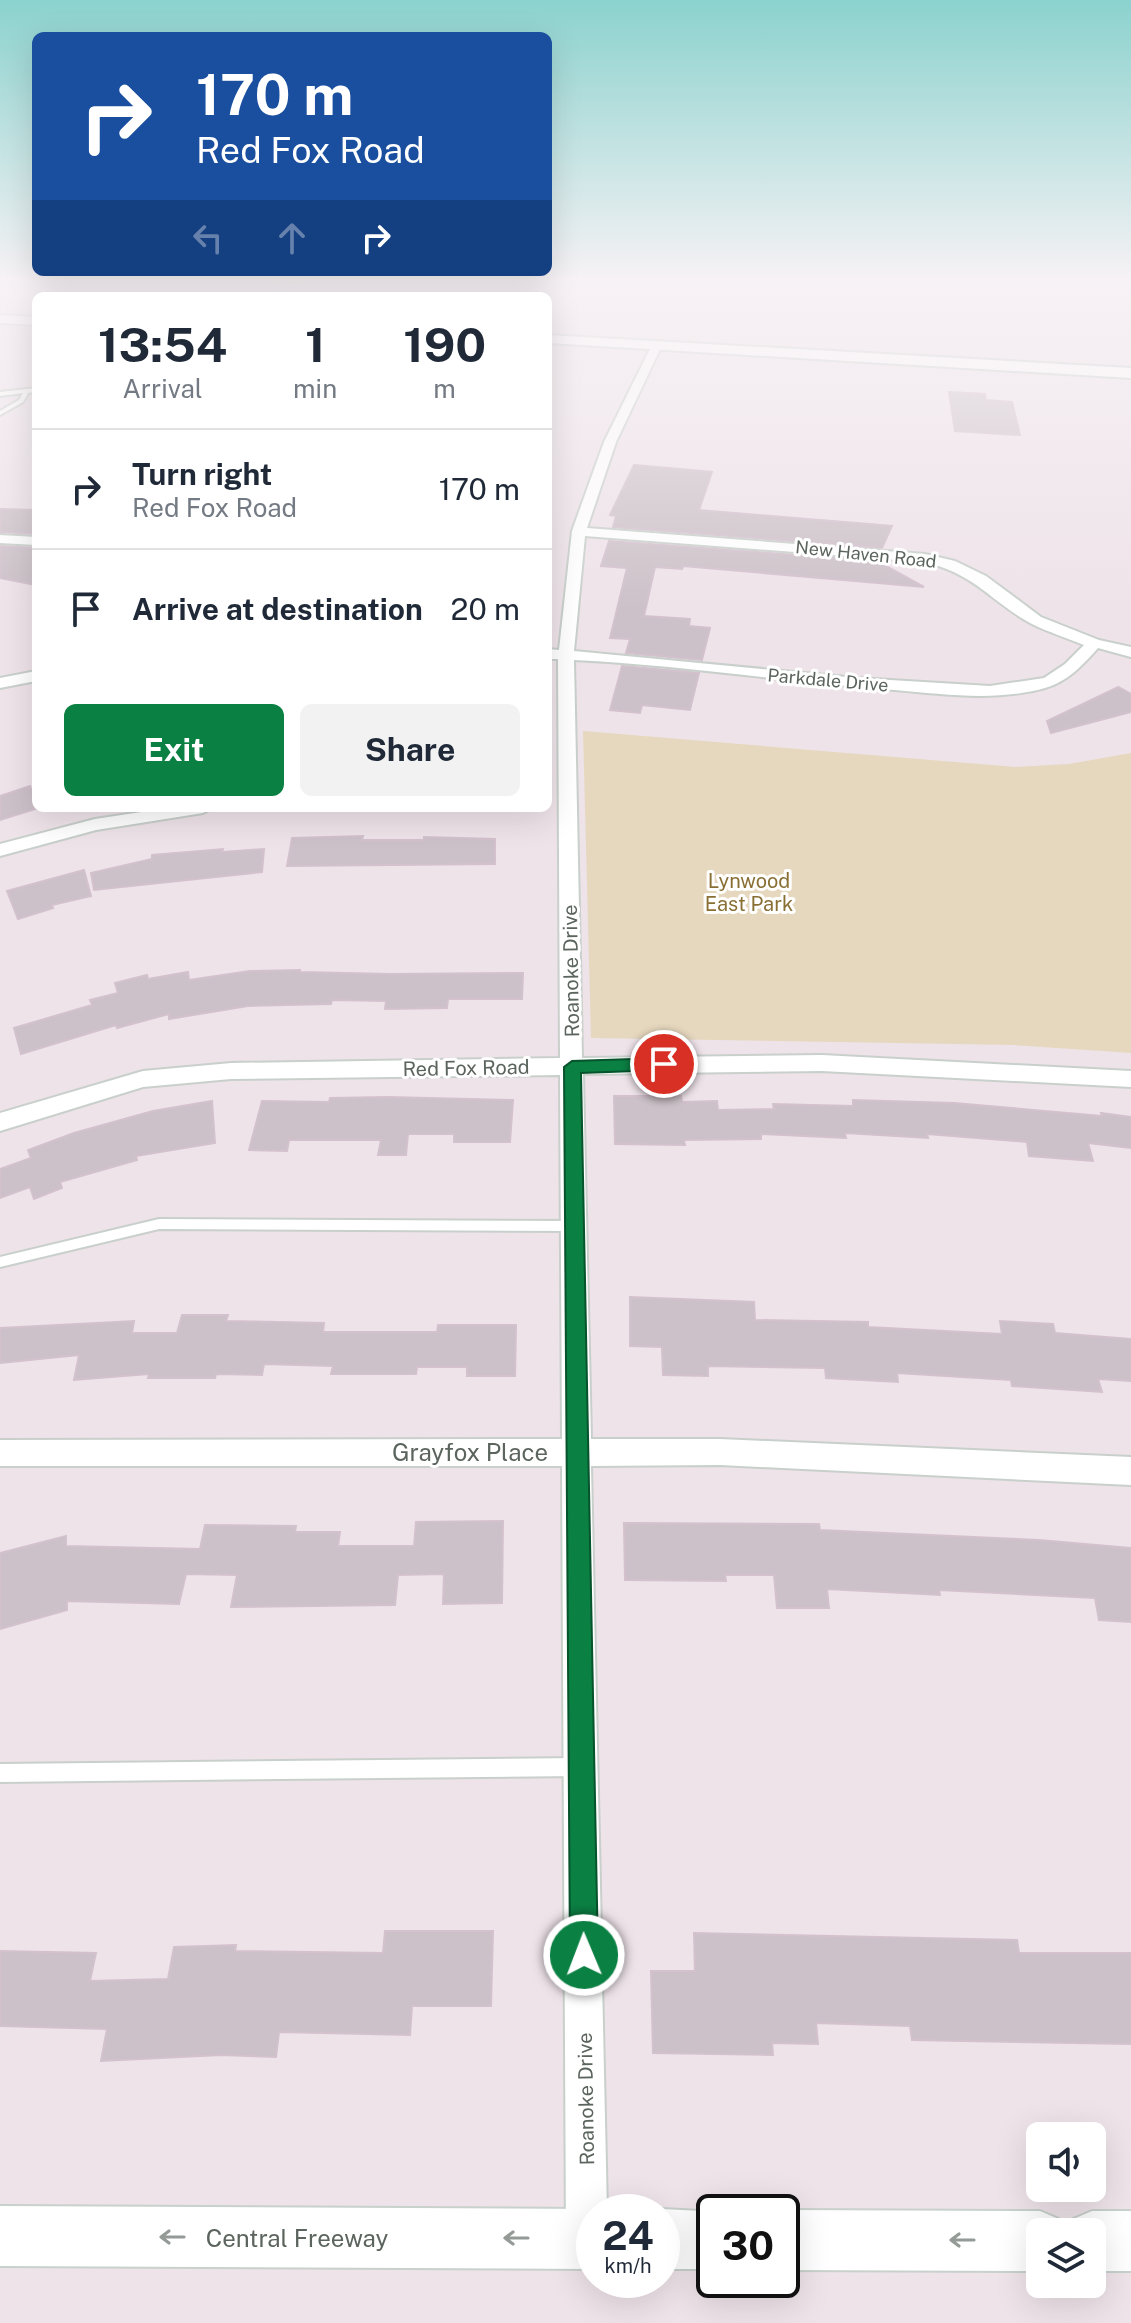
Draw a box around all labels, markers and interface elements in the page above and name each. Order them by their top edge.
text: 170 m [196,62,353,128]
icon: right [64,64,168,168]
text: Red Fox Road [196,129,425,171]
icon: left [186,216,230,260]
icon: ahead [270,216,314,260]
icon: right [354,216,398,260]
text: 13:54 [98,316,227,373]
text: 1 [305,316,325,373]
text: 190 [403,316,486,373]
text: Arrival [122,373,203,404]
text: min [293,373,337,404]
text: m [433,373,456,404]
text: Turn right [132,456,272,492]
icon: right [64,467,108,511]
text: 170 m [439,471,520,507]
text: Red Fox Road [132,492,297,523]
street label: New Haven Road [794,536,938,572]
icon: arrive [64,587,108,631]
text: Arrive at destination [132,591,423,627]
text: 20 m [451,591,520,627]
street label: Parkdale Drive [767,664,889,696]
button: Exit [64,704,284,796]
button: Share [300,704,520,796]
park label: Lynwood East Park [705,869,793,916]
street label: Roanoke Drive [558,904,584,1038]
pin [630,1030,698,1098]
icon: arrive [642,1042,686,1086]
street label: Red Fox Road [402,1055,530,1081]
street label: Grayfox Place [392,1438,548,1466]
position arrow [542,1913,626,1997]
street label: Roanoke Drive [573,2032,599,2166]
map controls [1026,2122,1106,2298]
button: sound [1026,2122,1106,2202]
speed limit sign: 30 [696,2194,800,2298]
text: 24 [602,2212,654,2259]
button: layers [1026,2218,1106,2298]
street label: Central Freeway [206,2224,389,2252]
one-way arrow [159,2229,186,2245]
one-way arrow [503,2230,530,2246]
one-way arrow [949,2232,976,2248]
text: km/h [604,2254,652,2278]

